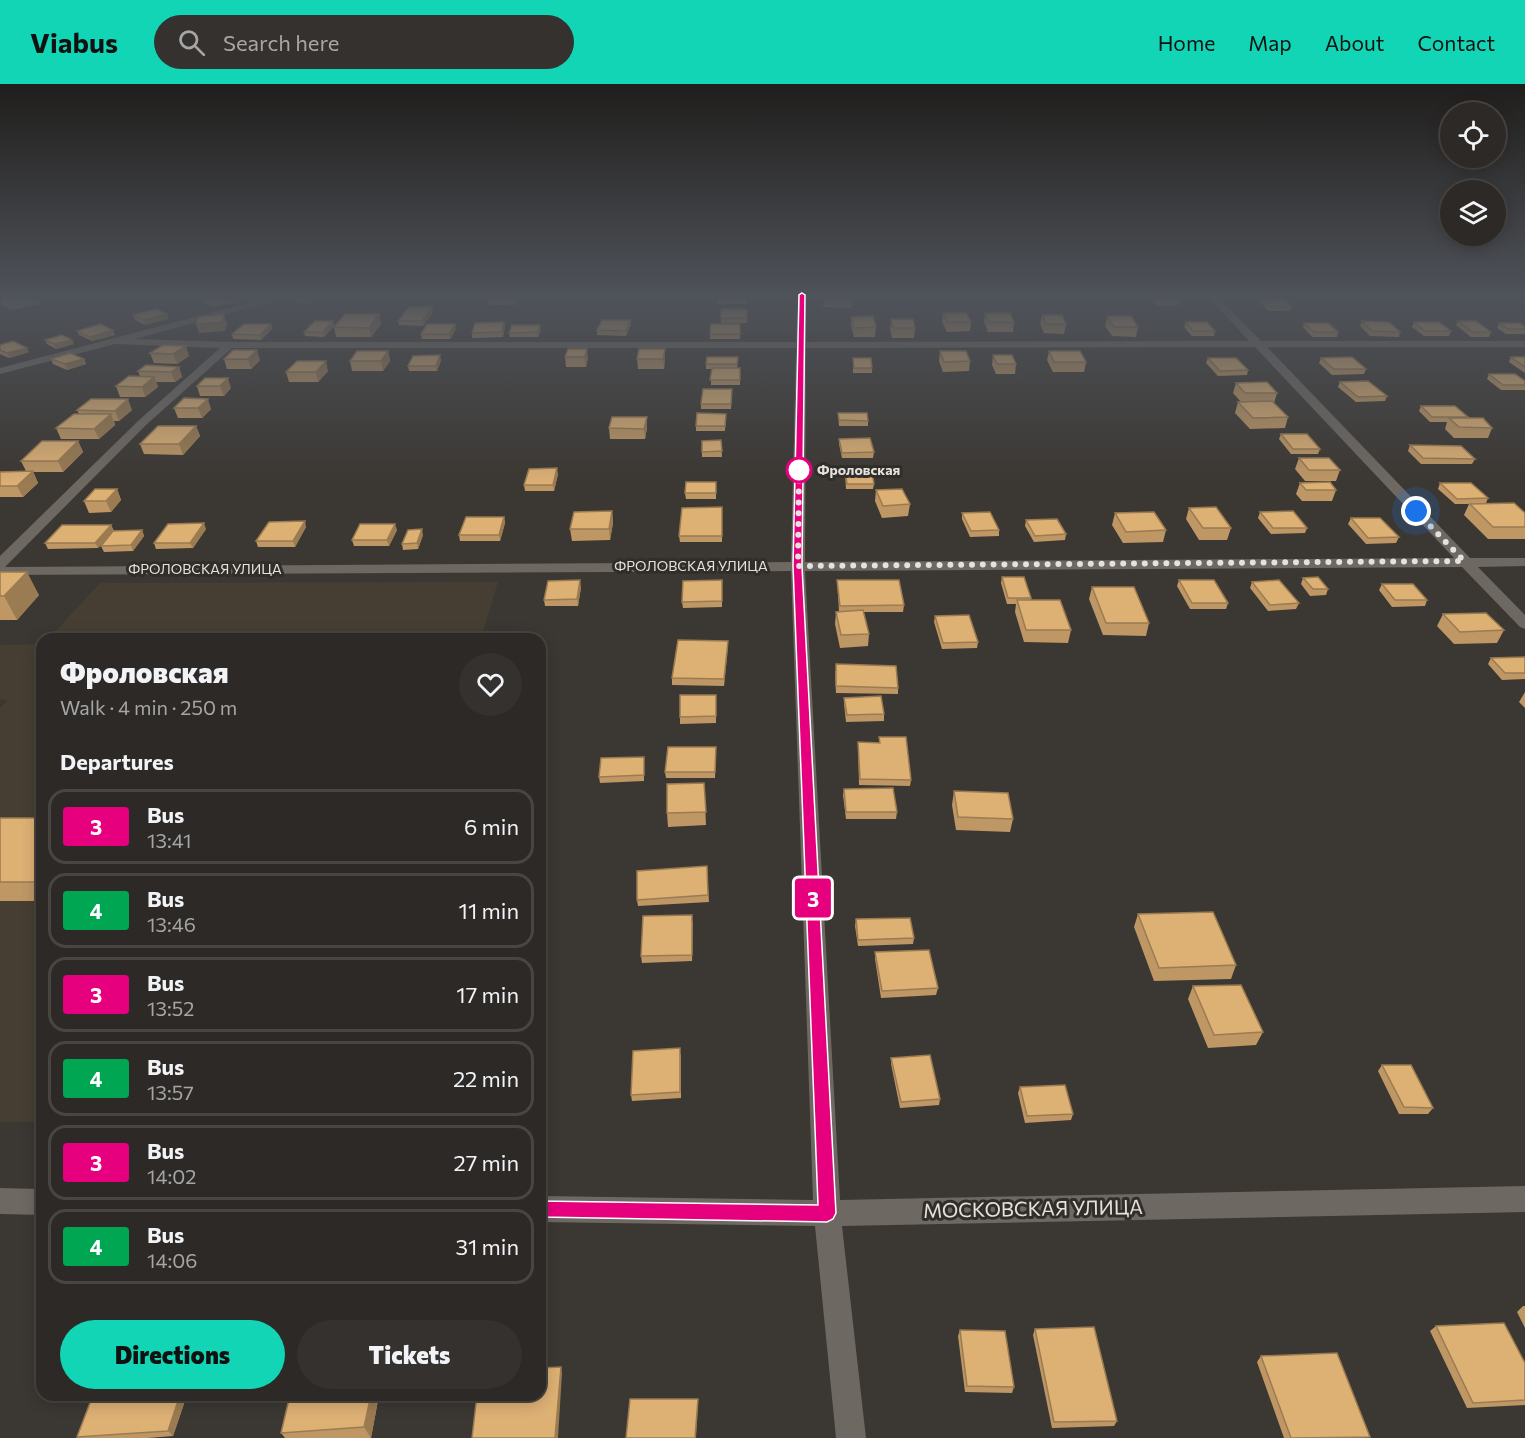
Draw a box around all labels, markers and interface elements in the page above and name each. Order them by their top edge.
search box [154,15,574,69]
text: Viabus [30,25,118,59]
icon: search [175,26,208,59]
text: Search here [223,29,339,56]
text: Home [1158,30,1215,55]
text: Map [1248,30,1292,55]
text: About [1325,30,1384,55]
text: Contact [1417,30,1495,55]
map controls [1440,102,1506,246]
button: locate [1440,102,1506,168]
button: layers [1440,180,1506,246]
marker: Фроловская [786,457,812,483]
place label: Фроловская [817,461,900,478]
your location [1401,496,1431,526]
street label: ФРОЛОВСКАЯ УЛИЦА [614,557,768,574]
street label: ФРОЛОВСКАЯ УЛИЦА [128,560,282,577]
button: heart [459,653,522,716]
text: Фроловская [60,655,229,689]
text: Walk · 4 min · 250 m [60,695,237,719]
text: Departures [60,748,174,775]
text: Bus [147,801,184,828]
text: 6 min [464,813,519,840]
text: 3 [90,814,102,839]
text: 13:41 [147,828,192,852]
line badge: 3 [794,878,832,918]
text: Bus [147,885,184,912]
text: 3 [807,886,819,911]
text: 11 min [459,897,519,924]
text: 4 [90,898,102,923]
text: 13:46 [147,912,196,936]
text: Bus [147,969,184,996]
text: 17 min [456,981,519,1008]
text: 3 [90,982,102,1007]
text: 13:52 [147,996,194,1020]
text: Bus [147,1053,184,1080]
text: 22 min [453,1065,519,1092]
text: 4 [90,1066,102,1091]
text: 13:57 [147,1080,194,1104]
text: Bus [147,1137,184,1164]
text: 27 min [454,1149,519,1176]
text: 3 [90,1150,102,1175]
text: 14:02 [147,1164,196,1188]
street label: МОСКОВСКАЯ УЛИЦА [923,1194,1143,1222]
text: Bus [147,1221,184,1248]
text: 31 min [455,1233,519,1260]
text: 4 [90,1234,102,1259]
text: 14:06 [147,1248,197,1272]
button: Directions [60,1320,285,1389]
button: Tickets [297,1320,522,1389]

